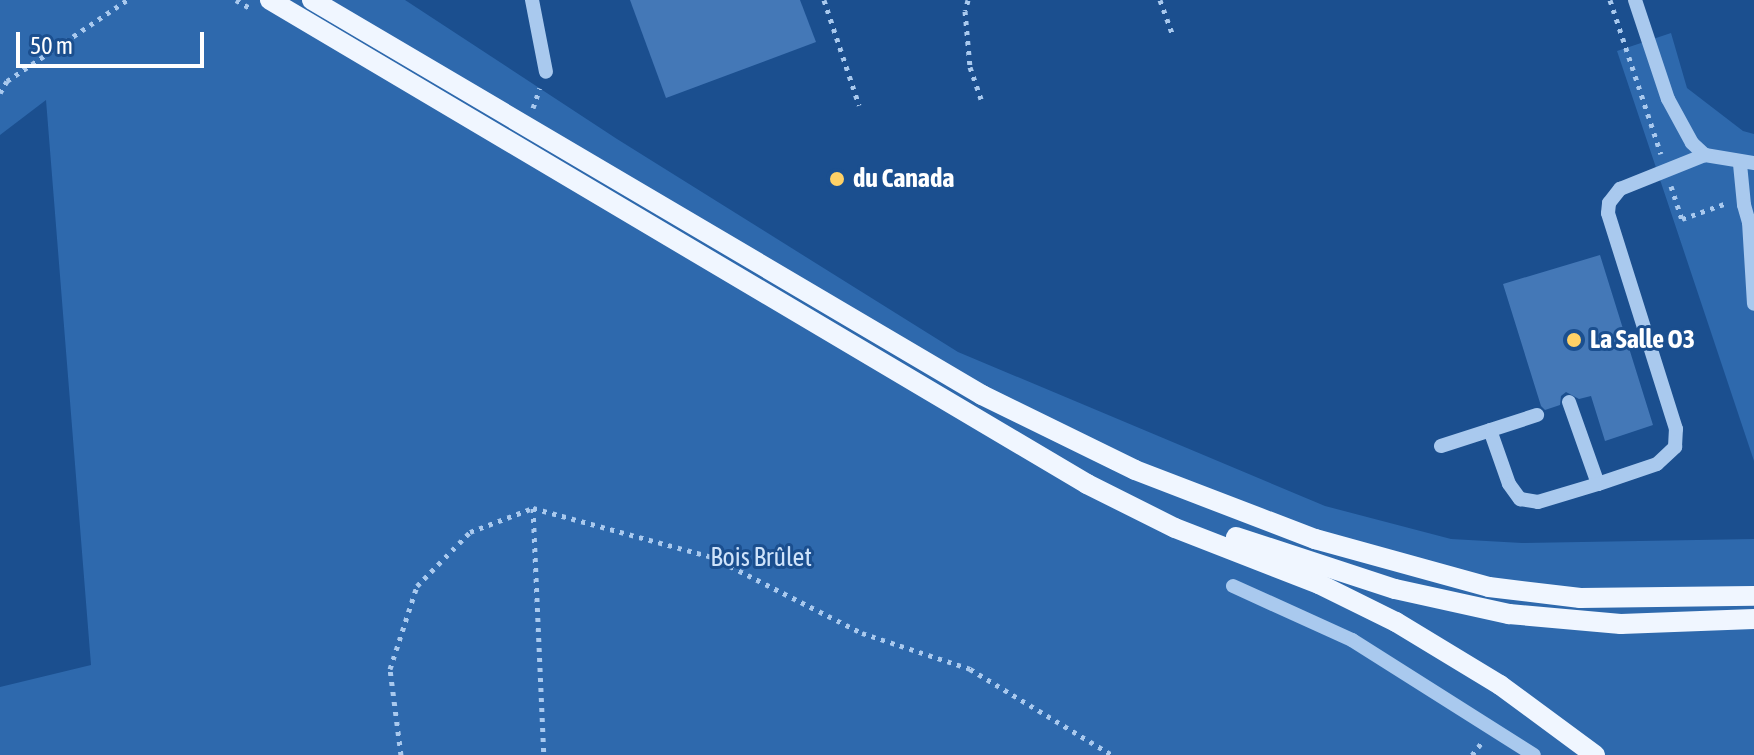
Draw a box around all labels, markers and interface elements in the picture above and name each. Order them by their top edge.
scale bar [20,16,208,66]
text: 50 m [30,32,73,59]
place label: du Canada [853,163,954,195]
marker: du Canada [828,170,846,188]
place label: La Salle O3 [1590,324,1695,356]
marker: La Salle O3 [1565,331,1583,349]
park label: Bois Brûlet [710,542,812,574]

